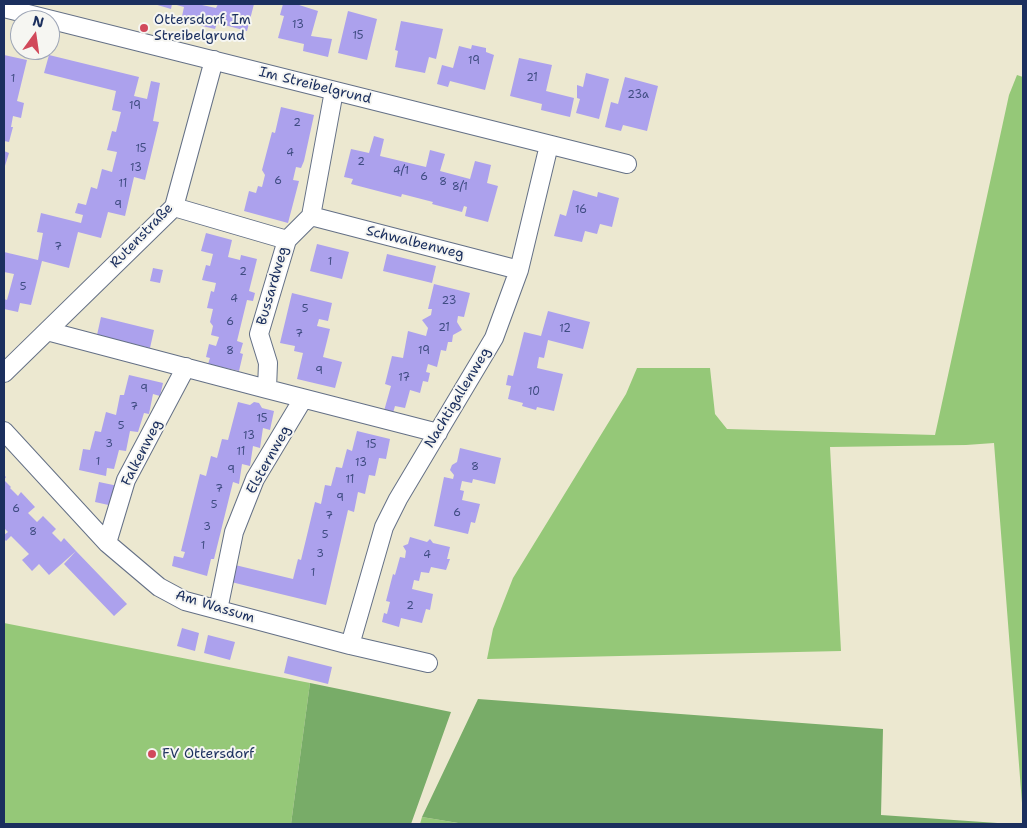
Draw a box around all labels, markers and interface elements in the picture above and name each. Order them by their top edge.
north arrow [10,10,60,60]
text: N [31,11,46,31]
place label: Ottersdorf, Im Streibelgrund [154,12,251,44]
house number: 13 [292,18,304,32]
marker: Ottersdorf, Im Streibelgrund [138,22,150,34]
house number: 15 [352,29,364,43]
house number: 19 [468,54,480,68]
street label: Im Streibelgrund [257,64,373,108]
house number: 21 [526,71,538,85]
house number: 1 [11,72,15,86]
house number: 23a [627,88,649,102]
house number: 19 [129,99,141,113]
house number: 2 [293,116,301,130]
house number: 15 [135,142,147,156]
house number: 4 [286,146,294,160]
house number: 2 [357,155,365,169]
house number: 13 [130,161,142,175]
house number: 4/1 [393,164,409,178]
house number: 6 [420,170,428,184]
house number: 6 [274,174,282,188]
house number: 8 [439,175,447,189]
house number: 11 [119,177,127,191]
house number: 8/1 [452,180,468,194]
house number: 9 [114,198,122,212]
street label: Rutenstraße [107,200,177,272]
house number: 16 [575,203,587,217]
street label: Schwalbenweg [364,223,466,263]
house number: 7 [54,240,62,254]
street label: Bussardweg [254,245,292,327]
house number: 1 [328,255,332,269]
house number: 2 [239,265,247,279]
house number: 5 [20,280,26,294]
house number: 4 [230,292,238,306]
house number: 23 [442,294,456,308]
house number: 5 [302,302,308,316]
house number: 6 [226,315,234,329]
house number: 21 [438,321,450,335]
house number: 12 [559,322,571,336]
house number: 7 [295,327,303,341]
house number: 8 [226,344,234,358]
house number: 19 [418,344,430,358]
street label: Nachtigallenweg [421,345,495,451]
house number: 9 [315,364,323,378]
house number: 17 [398,371,410,385]
house number: 9 [140,382,148,396]
house number: 10 [528,385,540,399]
house number: 7 [130,400,138,414]
house number: 15 [256,412,268,426]
street label: Falkenweg [118,417,166,489]
house number: 5 [118,419,124,433]
street label: Elsternweg [243,423,295,497]
house number: 13 [243,429,255,443]
house number: 3 [105,437,113,451]
house number: 15 [365,438,377,452]
house number: 11 [237,445,245,459]
house number: 1 [96,455,100,469]
house number: 13 [355,456,367,470]
house number: 8 [471,460,479,474]
house number: 9 [227,463,235,477]
house number: 11 [346,473,354,487]
house number: 7 [215,482,223,496]
house number: 9 [336,491,344,505]
house number: 5 [211,498,217,512]
house number: 6 [12,502,20,516]
house number: 6 [453,506,461,520]
house number: 7 [325,509,333,523]
house number: 3 [203,520,211,534]
house number: 8 [29,525,37,539]
house number: 5 [322,528,328,542]
house number: 1 [201,539,205,553]
house number: 3 [316,547,324,561]
house number: 4 [423,548,431,562]
house number: 1 [311,566,315,580]
street label: Am Wassum [173,587,257,627]
house number: 2 [406,599,414,613]
place label: FV Ottersdorf [162,746,254,762]
marker: FV Ottersdorf [146,748,158,760]

